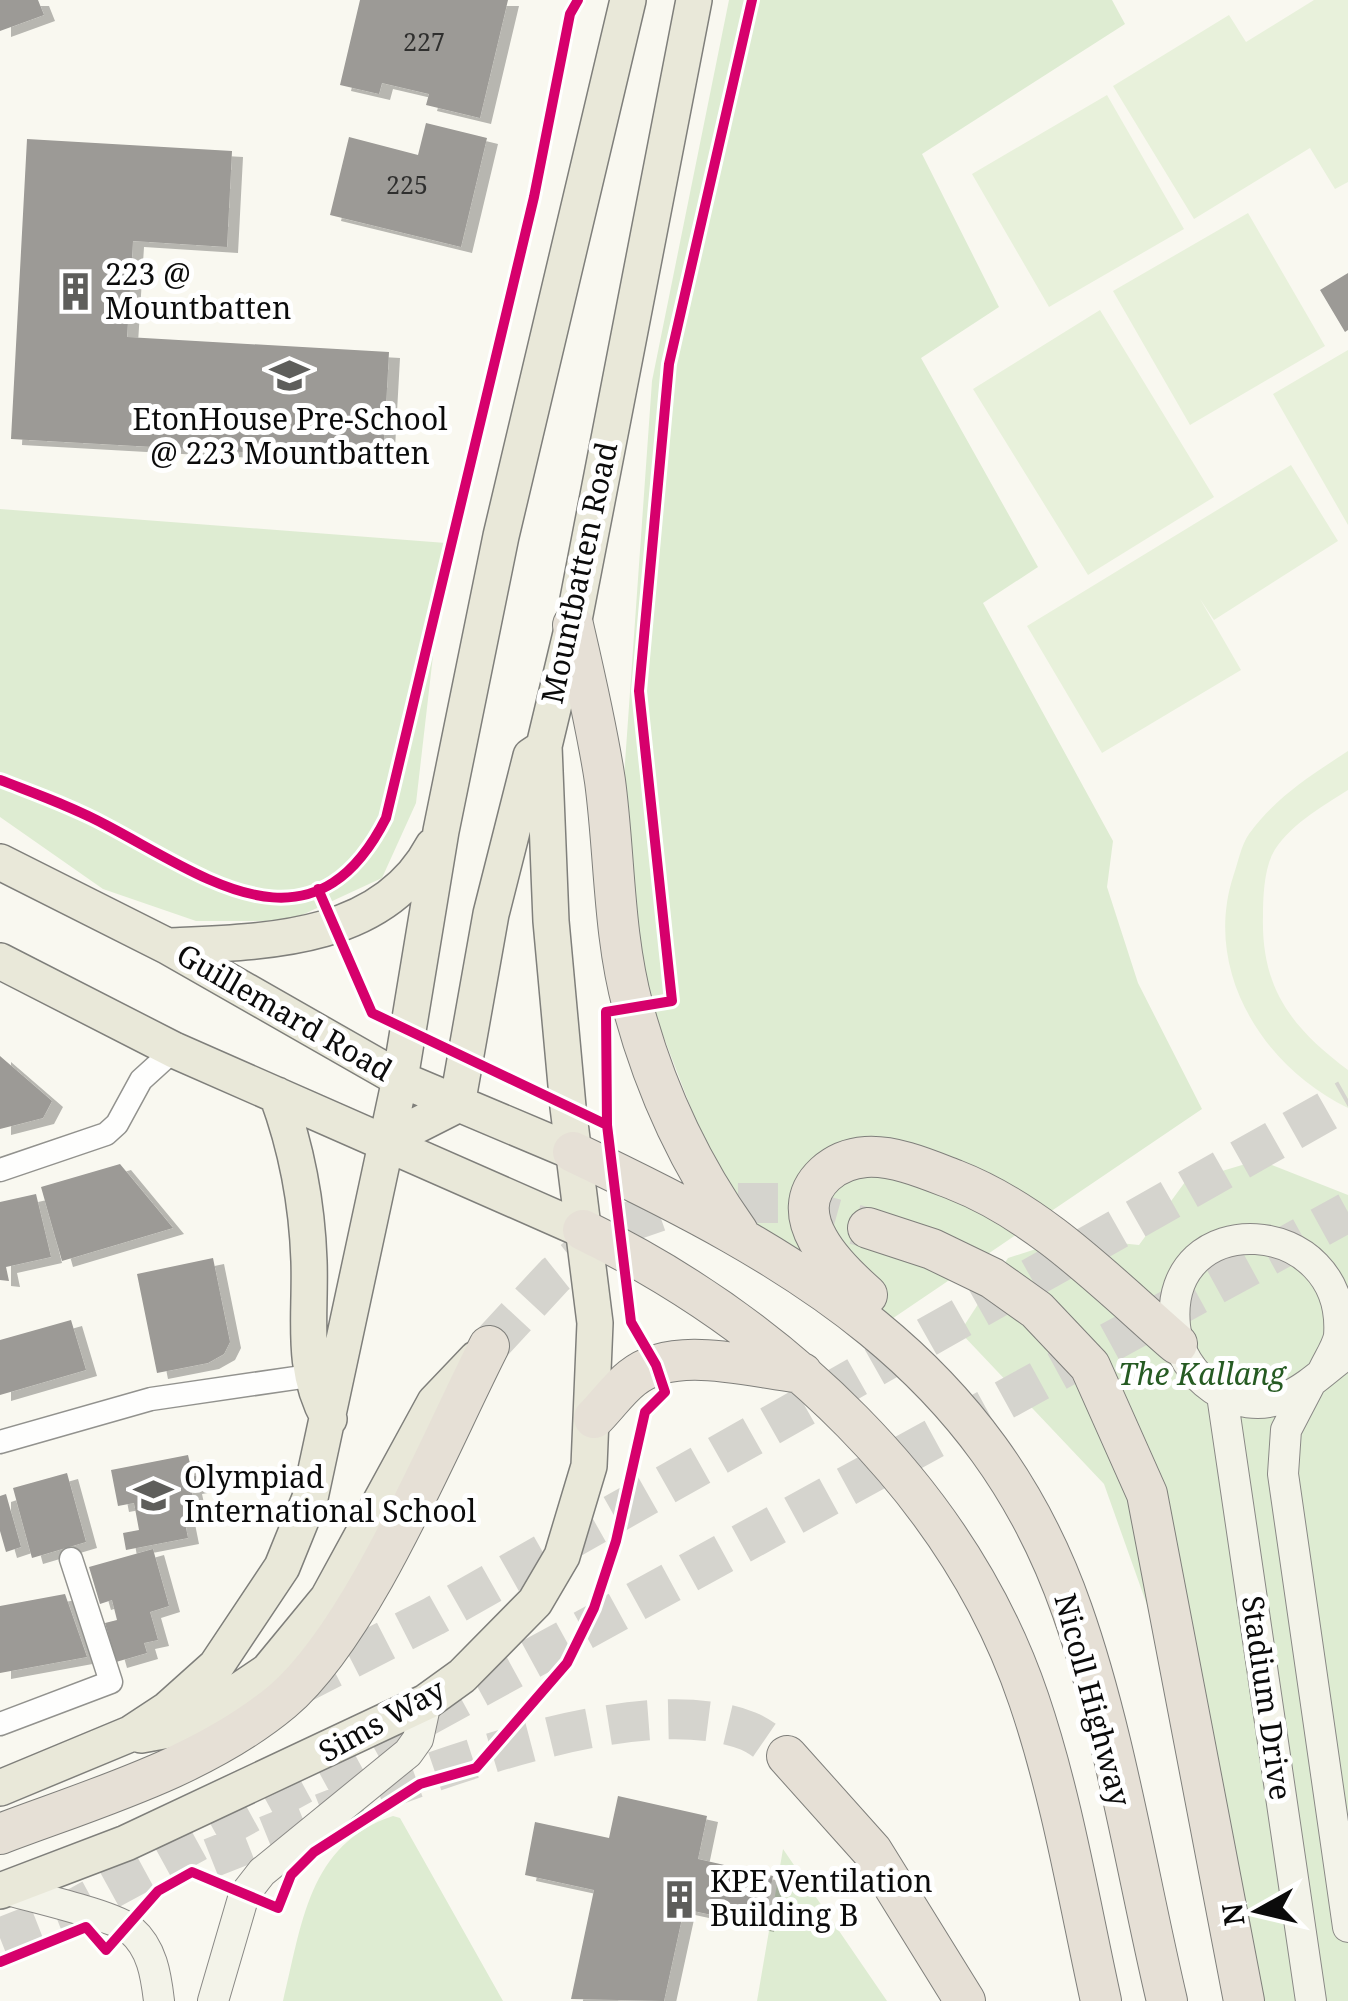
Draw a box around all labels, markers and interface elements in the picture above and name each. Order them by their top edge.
house number: 227 [403,24,445,58]
house number: 225 [386,167,428,201]
place label: 223 @ Mountbatten [105,253,291,328]
building icon: 223 @ Mountbatten [54,271,96,313]
school or university icon: EtonHouse Pre-School @ 223 Mountbatten [269,355,311,397]
place label: EtonHouse Pre-School @ 223 Mountbatten [132,398,448,473]
street label: Mountbatten Road [531,438,626,707]
street label: Guillemard Road [169,933,400,1090]
park label: The Kallang [1118,1353,1287,1394]
place label: Olympiad International School [184,1456,476,1531]
school or university icon: Olympiad International School [133,1474,175,1516]
street label: Nicoll Highway [1045,1589,1142,1811]
street label: Stadium Drive [1233,1593,1302,1803]
street label: Sims Way [311,1668,452,1771]
place label: KPE Ventilation Building B [710,1860,933,1935]
north arrow [1208,1861,1308,1961]
building icon: KPE Ventilation Building B [659,1878,701,1920]
text: N [1212,1901,1253,1928]

